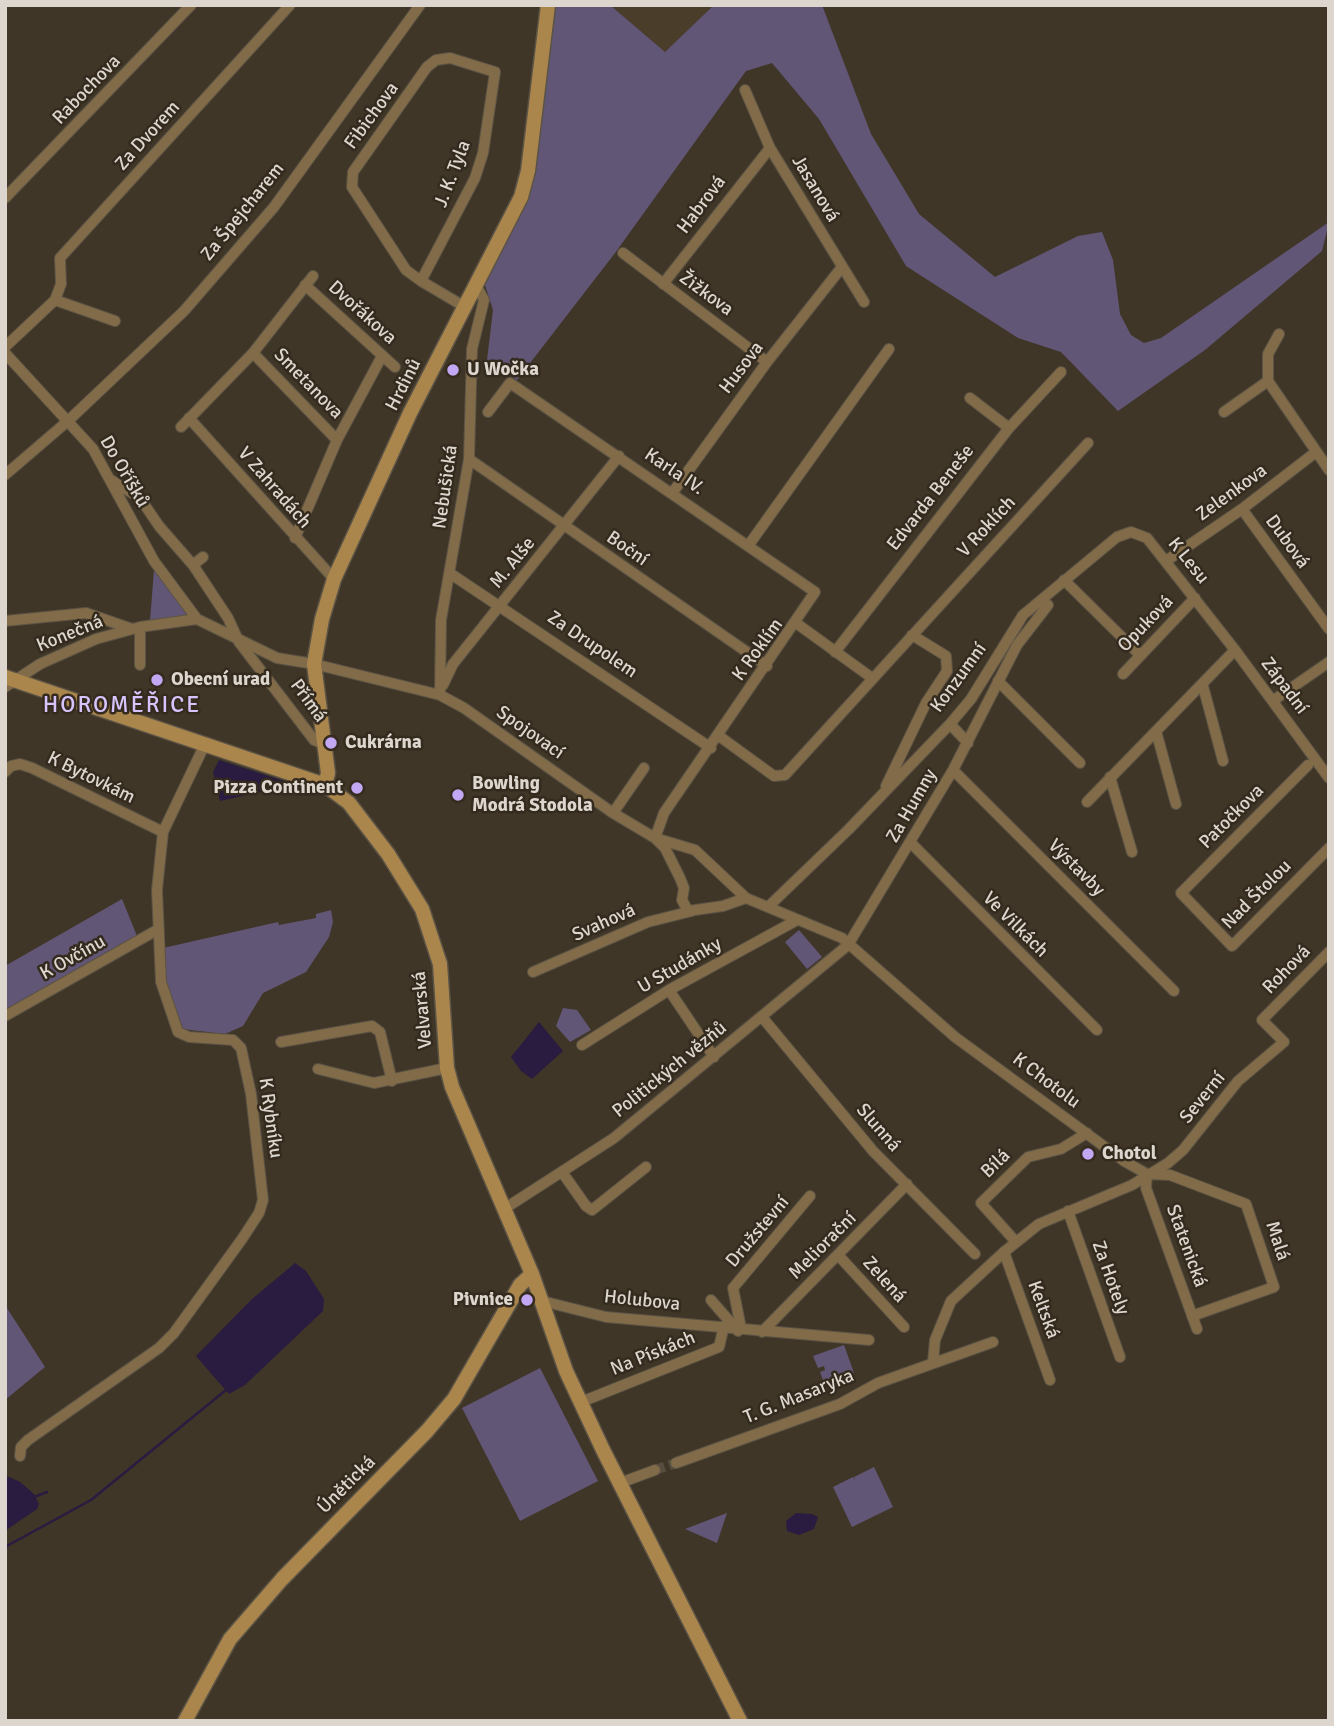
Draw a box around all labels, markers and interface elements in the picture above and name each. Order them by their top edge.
street label: Rabochova [48,50,126,130]
street label: Fibichova [340,78,404,154]
street label: Za Dvorem [111,96,185,176]
street label: J. K. Tyla [430,137,476,211]
street label: Jasanová [786,151,844,227]
street label: Za Špejcharem [196,158,290,266]
street label: Habrová [673,171,731,239]
street label: Žižkova [674,267,738,321]
street label: Dvořákova [323,276,401,350]
street label: Husova [715,337,769,399]
street label: Smetanova [269,344,347,424]
street label: Hrdinů [381,355,427,415]
place label: U Wočka [467,359,539,381]
marker: U Wočka [445,362,461,378]
street label: Do Oříšků [94,432,154,512]
street label: Edvarda Beneše [883,440,979,556]
street label: V Zahradách [232,442,316,534]
street label: Nebušická [429,444,463,530]
street label: Karla IV. [640,444,708,500]
street label: Zelenkova [1192,460,1272,526]
street label: V Roklích [953,492,1021,562]
street label: Dubová [1260,511,1314,573]
street label: Boční [602,527,652,571]
street label: M. Alše [485,533,541,593]
street label: K Lesu [1162,533,1214,589]
street label: Opuková [1113,591,1179,657]
street label: Za Drupolem [543,607,641,683]
street label: Konečná [33,610,107,658]
street label: K Roklím [728,614,788,686]
street label: Konzumní [926,639,992,717]
street label: Západní [1255,653,1313,719]
place label: Obecní urad [171,669,270,691]
marker: Obecní urad [149,672,165,688]
street label: Přímá [285,675,331,727]
district label: HOROMĚŘICE [44,692,200,720]
street label: Spojovací [492,701,568,765]
place label: Cukrárna [345,732,422,754]
marker: Cukrárna [323,735,339,751]
street label: K Bytovkám [43,747,139,809]
street label: Za Humny [882,765,942,847]
place label: Bowling Modrá Stodola [472,773,593,817]
place label: Pizza Continent [213,777,343,799]
marker: Pizza Continent [349,780,365,796]
street label: Patočkova [1195,780,1269,854]
marker: Bowling Modrá Stodola [450,787,466,803]
street label: Výstavby [1043,835,1109,901]
street label: Nad Štolou [1217,855,1297,935]
street label: Ve Vilkách [977,887,1053,963]
street label: Svahová [569,899,639,947]
street label: K Ovčínu [36,931,110,985]
street label: U Studánky [634,933,726,999]
street label: Rohová [1258,941,1316,999]
street label: Velvarská [408,970,438,1050]
street label: Politických vězňů [608,1017,732,1123]
street label: K Chotolu [1008,1048,1084,1114]
street label: Severní [1175,1067,1231,1129]
street label: K Rybníku [253,1076,287,1160]
street label: Slunná [851,1099,905,1157]
place label: Chotol [1102,1143,1157,1165]
street label: Bílá [977,1145,1015,1183]
marker: Chotol [1080,1146,1096,1162]
street label: Družstevní [721,1192,795,1272]
street label: Statenická [1161,1202,1211,1290]
street label: Meliorační [784,1207,862,1285]
street label: Malá [1260,1218,1294,1264]
street label: Za Hotely [1086,1238,1134,1318]
street label: Zelená [857,1252,911,1308]
street label: Keltská [1022,1278,1064,1342]
street label: Holubova [603,1286,681,1316]
place label: Pivnice [453,1289,513,1311]
marker: Pivnice [519,1292,535,1308]
street label: Na Pískách [607,1327,699,1381]
street label: T. G. Masaryka [741,1365,857,1429]
street label: Únětická [313,1451,381,1519]

